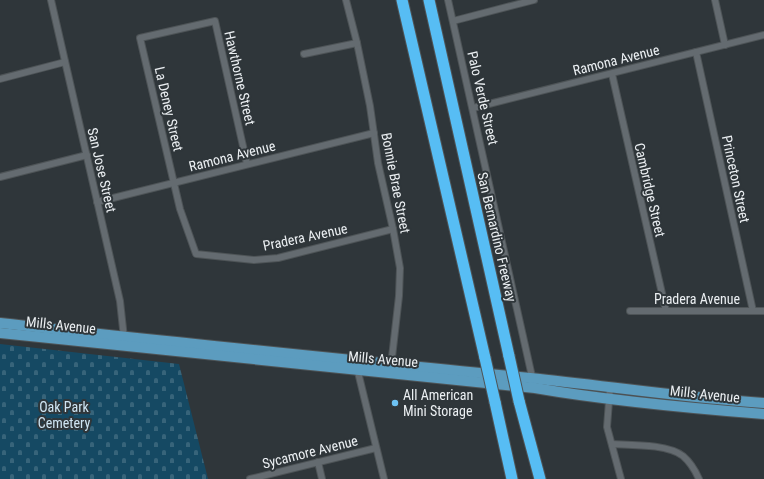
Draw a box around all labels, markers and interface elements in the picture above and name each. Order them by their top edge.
street label: Hawthorne Street [221,29,259,127]
street label: Ramona Avenue [571,41,661,78]
street label: Palo Verde Street [464,50,502,146]
street label: La Deney Street [152,65,186,153]
street label: San Jose Street [84,126,120,214]
street label: Bonnie Brae Street [378,131,414,235]
street label: Princeton Street [719,134,753,224]
street label: Ramona Avenue [187,137,277,174]
street label: Cambridge Street [631,141,669,239]
street label: San Bernardino Freeway [474,171,520,304]
street label: Pradera Avenue [261,220,349,254]
street label: Pradera Avenue [654,291,741,307]
street label: Mills Avenue [25,313,97,337]
street label: Mills Avenue [347,348,419,370]
street label: Mills Avenue [669,382,741,406]
place label: All American Mini Storage [403,387,473,419]
marker: All American Mini Storage [390,398,400,408]
park label: Oak Park Cemetery [38,399,90,431]
street label: Sycamore Avenue [261,432,360,472]

